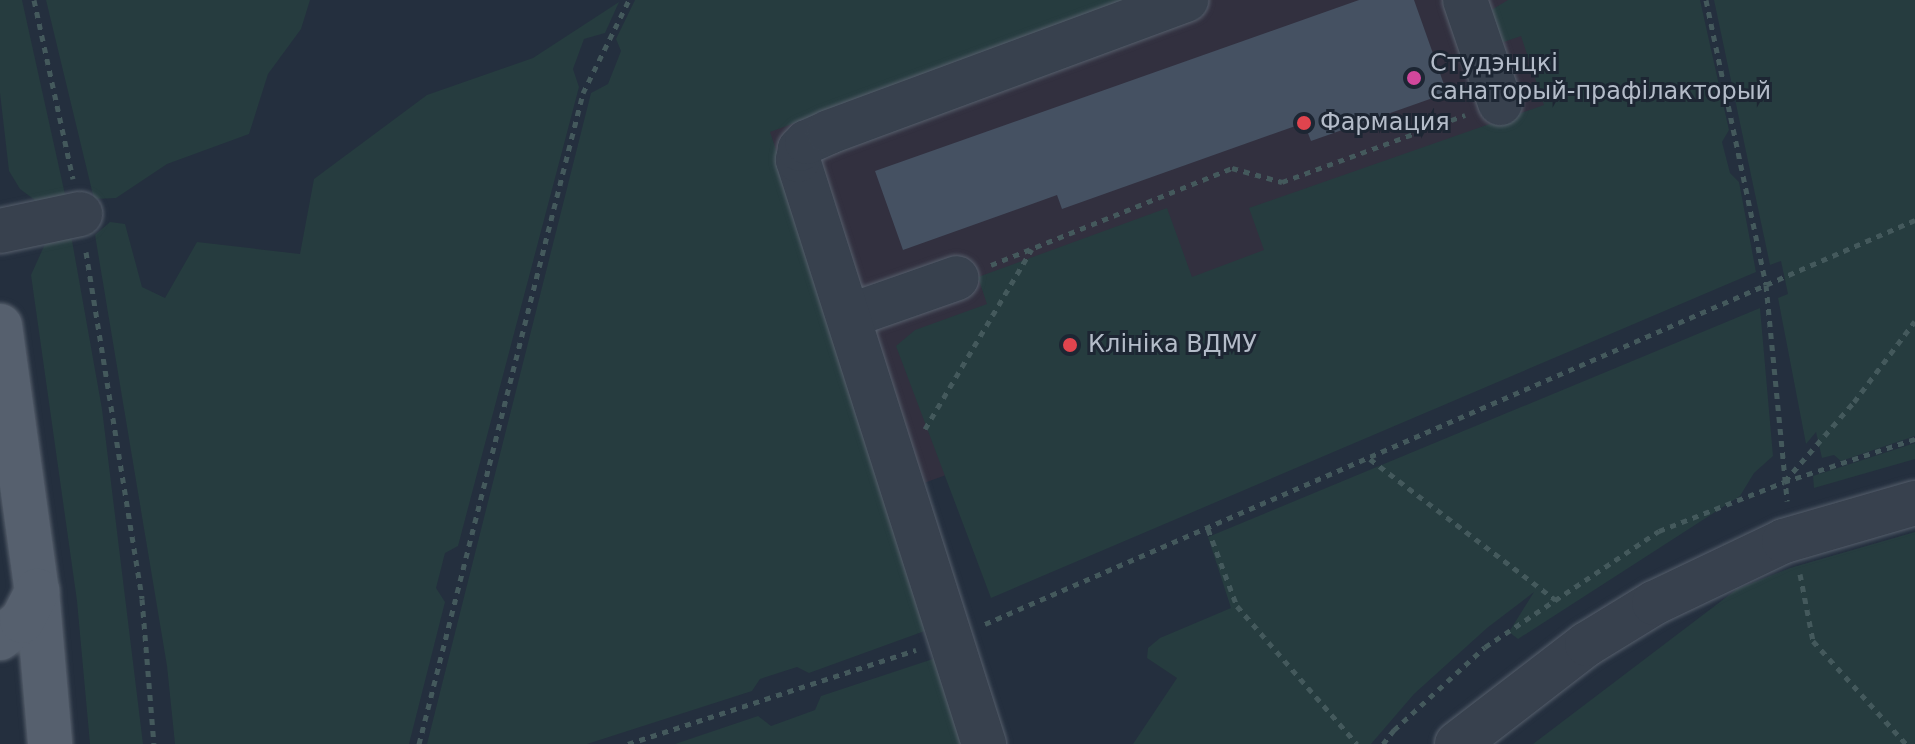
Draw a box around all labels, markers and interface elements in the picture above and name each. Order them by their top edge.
place label: Студэнцкі санаторый-прафілакторый [1430,50,1771,106]
marker: Студэнцкі санаторый-прафілакторый [1405,69,1423,87]
place label: Фармация [1320,109,1450,137]
marker: Фармация [1295,114,1313,132]
place label: Клініка ВДМУ [1088,331,1257,359]
marker: Клініка ВДМУ [1059,334,1081,356]

